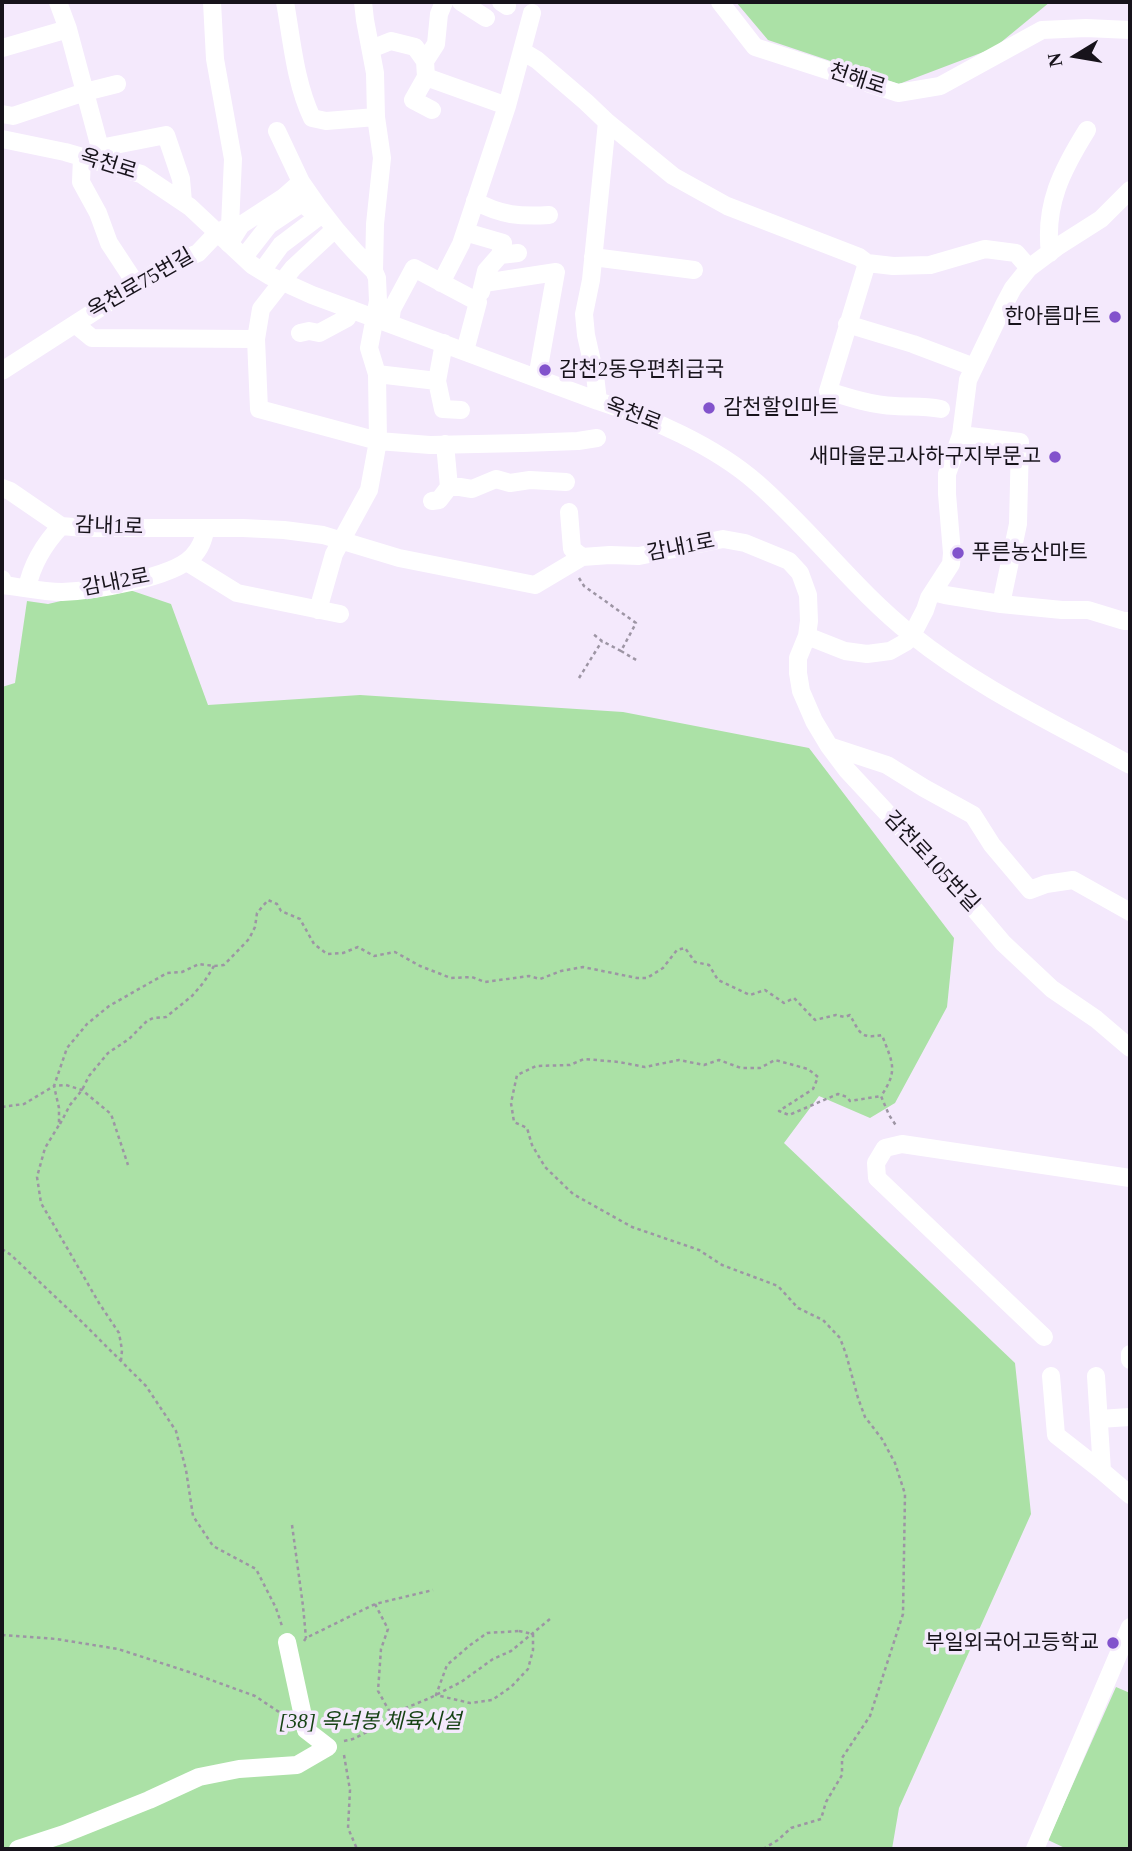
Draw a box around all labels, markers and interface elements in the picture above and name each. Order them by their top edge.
north arrow [1041,21,1111,91]
text: N [1043,51,1067,69]
street label: 천해로 [826,59,888,101]
street label: 옥천로 [77,144,139,186]
street label: 옥천로75번길 [84,244,198,324]
place label: 한아름마트 [1004,304,1101,330]
marker: 한아름마트 [1107,309,1123,325]
place label: 감천2동우편취급국 [559,357,724,383]
marker: 감천2동우편취급국 [537,362,553,378]
street label: 옥천로 [601,393,665,437]
place label: 감천할인마트 [723,395,839,421]
marker: 감천할인마트 [701,400,717,416]
place label: 새마을문고사하구지부문고 [809,444,1041,470]
marker: 새마을문고사하구지부문고 [1047,449,1063,465]
street label: 감내1로 [74,513,144,541]
street label: 감내1로 [645,529,717,567]
place label: 푸른농산마트 [972,540,1088,566]
marker: 푸른농산마트 [950,545,966,561]
street label: 감내2로 [80,564,152,602]
street label: 감천로105번길 [878,807,984,917]
place label: 부일외국어고등학교 [925,1630,1099,1656]
marker: 부일외국어고등학교 [1105,1635,1121,1651]
park label: [38] 옥녀봉 체육시설 [278,1709,462,1735]

